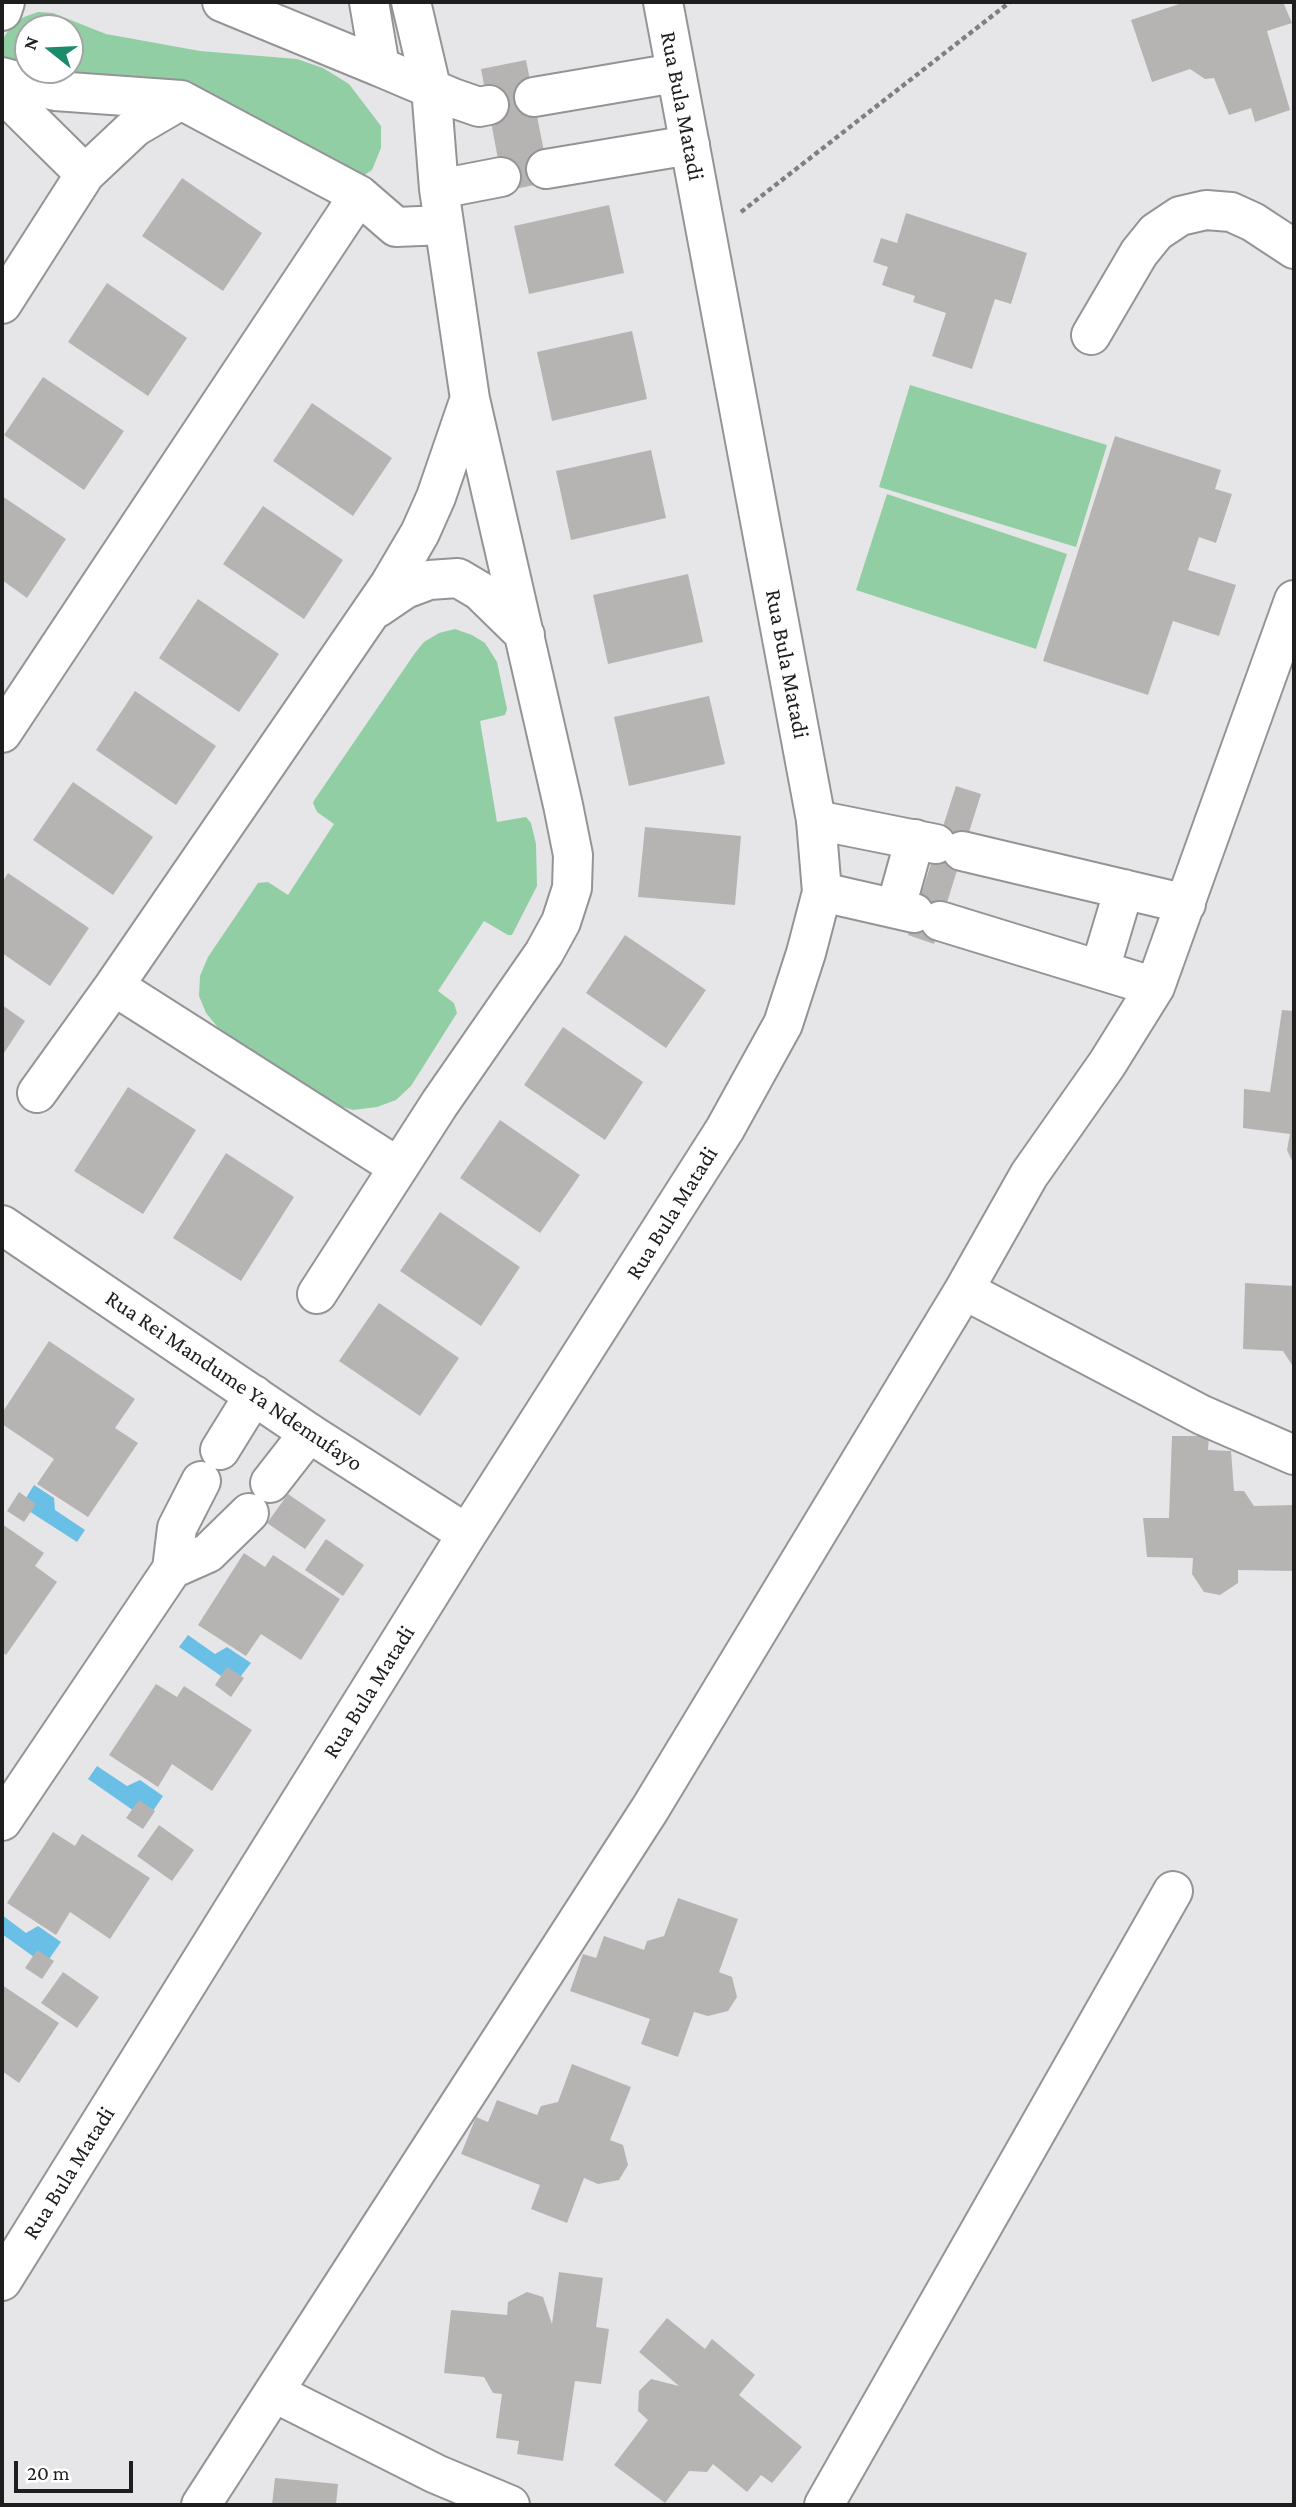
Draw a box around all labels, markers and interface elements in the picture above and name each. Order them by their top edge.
north arrow [14,14,84,84]
street label: Rua Bula Matadi [654,29,710,183]
text: N [18,34,42,52]
street label: Rua Bula Matadi [759,587,815,741]
street label: Rua Bula Matadi [620,1141,724,1285]
street label: Rua Rei Mandume Ya Ndemufayo [100,1284,368,1478]
street label: Rua Bula Matadi [317,1620,421,1764]
street label: Rua Bula Matadi [17,2101,121,2245]
scale bar [18,2448,136,2492]
text: 20 m [27,2461,70,2485]

